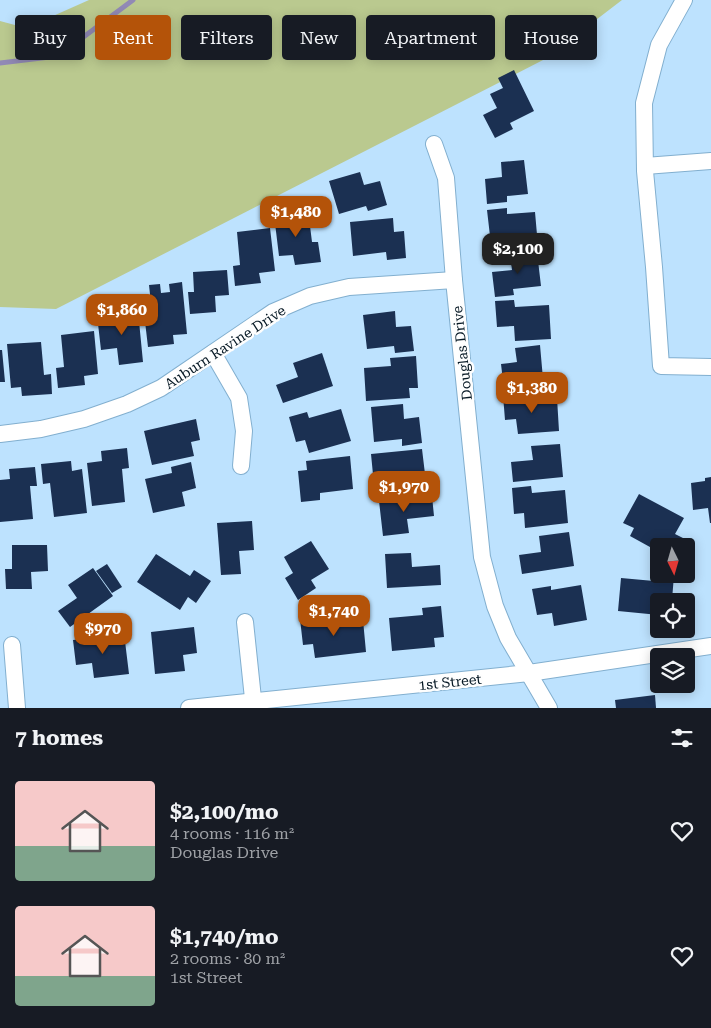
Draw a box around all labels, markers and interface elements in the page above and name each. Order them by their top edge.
chip: Buy [15,15,85,60]
chip: Rent [95,15,171,60]
chip: Filters [181,15,272,60]
chip: New [282,15,356,60]
chip: Apartment [366,15,495,60]
chip: House [505,15,597,60]
pin: $1,480 [255,196,337,238]
text: $1,480 [271,202,321,221]
pin: $2,100 [477,232,559,275]
text: $2,100 [493,239,543,258]
pin: $1,860 [81,294,163,336]
text: $1,860 [97,300,147,319]
street label: Auburn Ravine Drive [162,302,289,392]
street label: Douglas Drive [449,305,475,401]
pin: $1,380 [491,372,573,414]
text: $1,380 [507,378,557,397]
pin: $1,970 [363,470,445,513]
text: $1,970 [379,477,429,496]
north arrow [650,538,695,582]
map controls [650,538,695,693]
button: locate [650,593,695,638]
pin: $1,740 [293,594,375,637]
text: $1,740 [309,601,359,620]
pin: $970 [73,612,133,655]
text: $970 [85,619,121,638]
button: layers [650,648,695,693]
street label: 1st Street [418,671,482,693]
icon: filters [668,724,696,752]
text: 7 homes [15,726,103,750]
text: $2,100/mo [170,800,279,824]
icon: home [55,801,115,861]
icon: heart [668,817,696,845]
text: 4 rooms · 116 m² [170,824,294,843]
text: Douglas Drive [170,843,278,862]
text: $1,740/mo [170,925,279,949]
icon: home [55,926,115,986]
icon: heart [668,942,696,970]
text: 2 rooms · 80 m² [170,949,285,968]
text: 1st Street [170,968,242,987]

